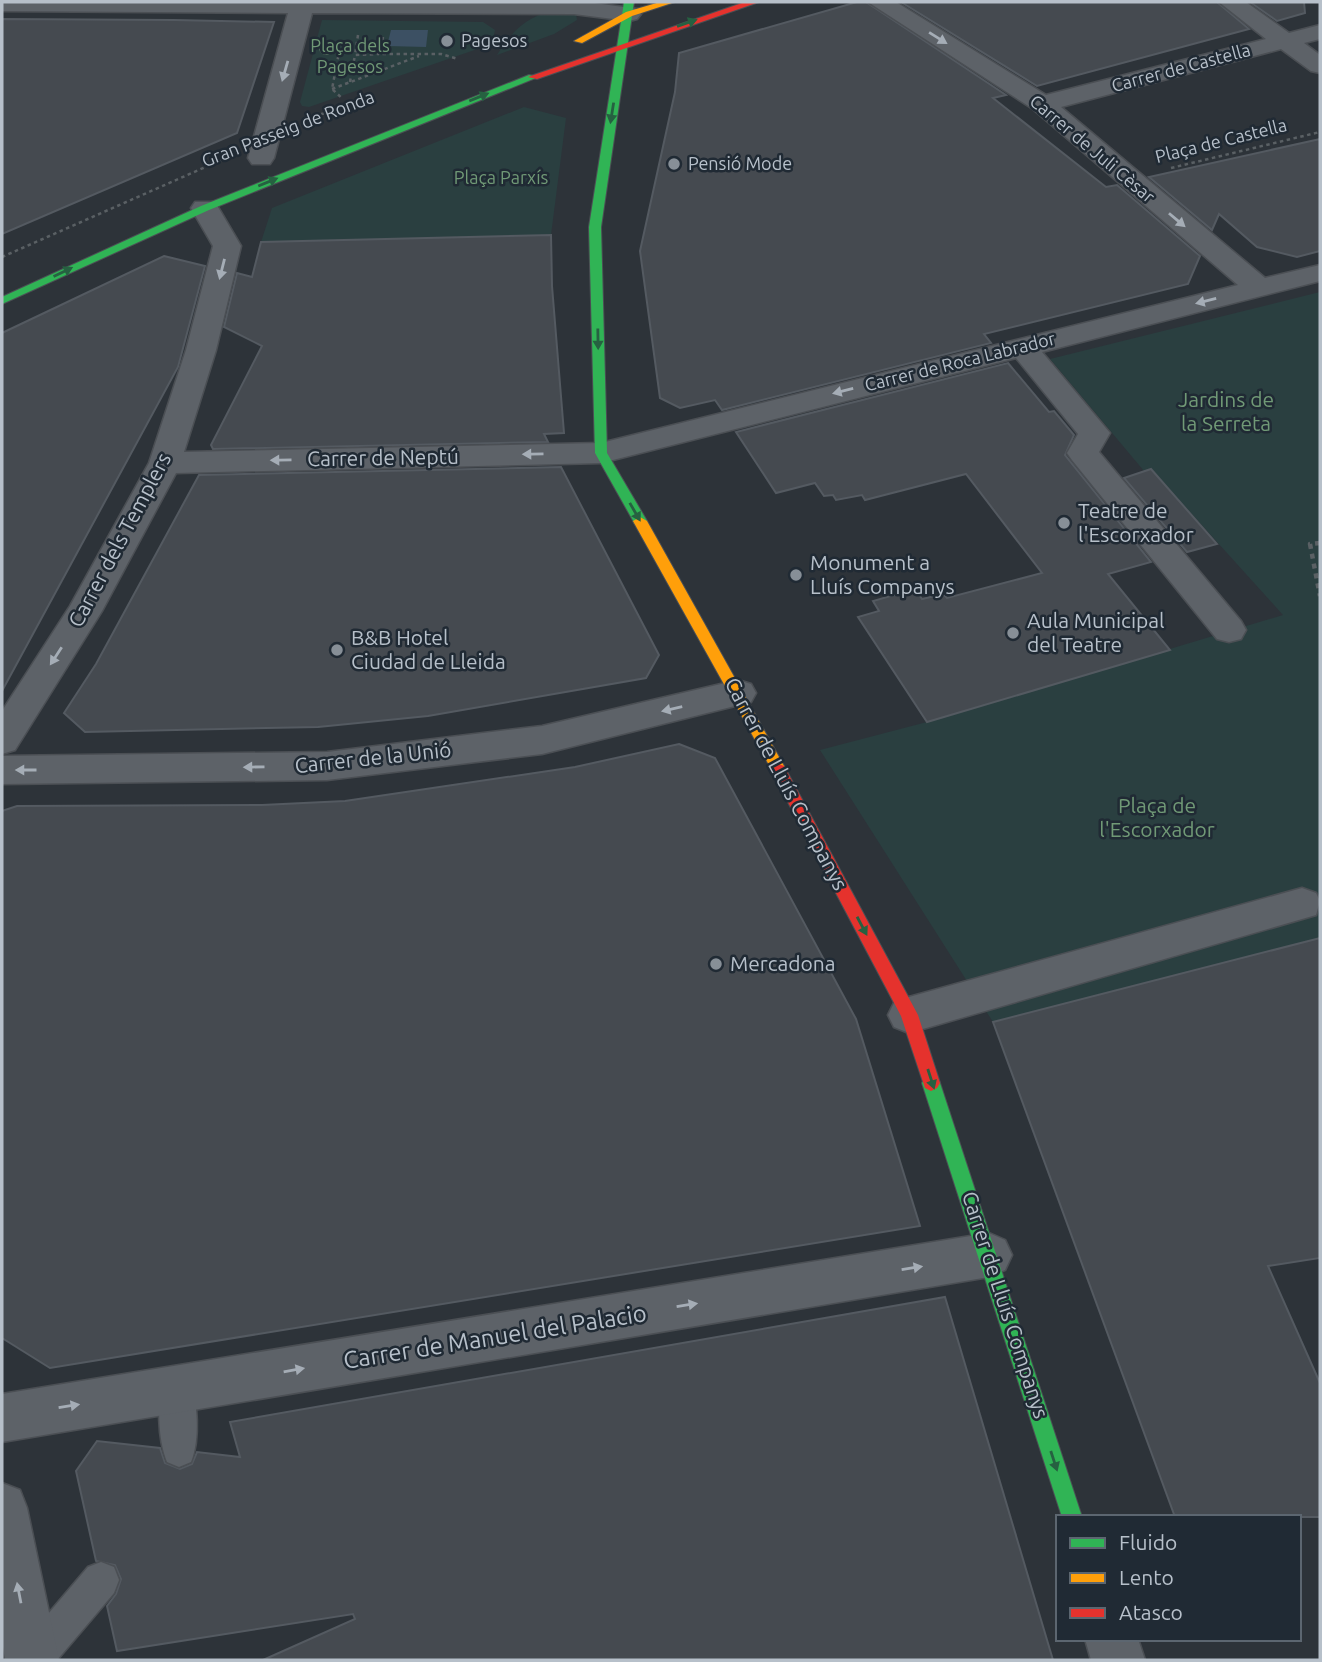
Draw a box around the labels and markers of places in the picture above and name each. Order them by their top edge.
place label: Pagesos [461,30,527,50]
marker: Pagesos [439,33,455,49]
place label: Pensió Mode [688,153,792,173]
marker: Pensió Mode [666,156,682,172]
place label: Teatre de l'Escorxador [1078,498,1194,546]
marker: Teatre de l'Escorxador [1056,515,1072,531]
place label: Monument a Lluís Companys [810,550,955,598]
marker: Monument a Lluís Companys [788,567,804,583]
place label: Aula Municipal del Teatre [1027,608,1165,656]
place label: B&B Hotel Ciudad de Lleida [351,625,506,673]
marker: Aula Municipal del Teatre [1005,625,1021,641]
marker: B&B Hotel Ciudad de Lleida [329,642,345,658]
place label: Mercadona [730,951,836,975]
marker: Mercadona [708,956,724,972]

